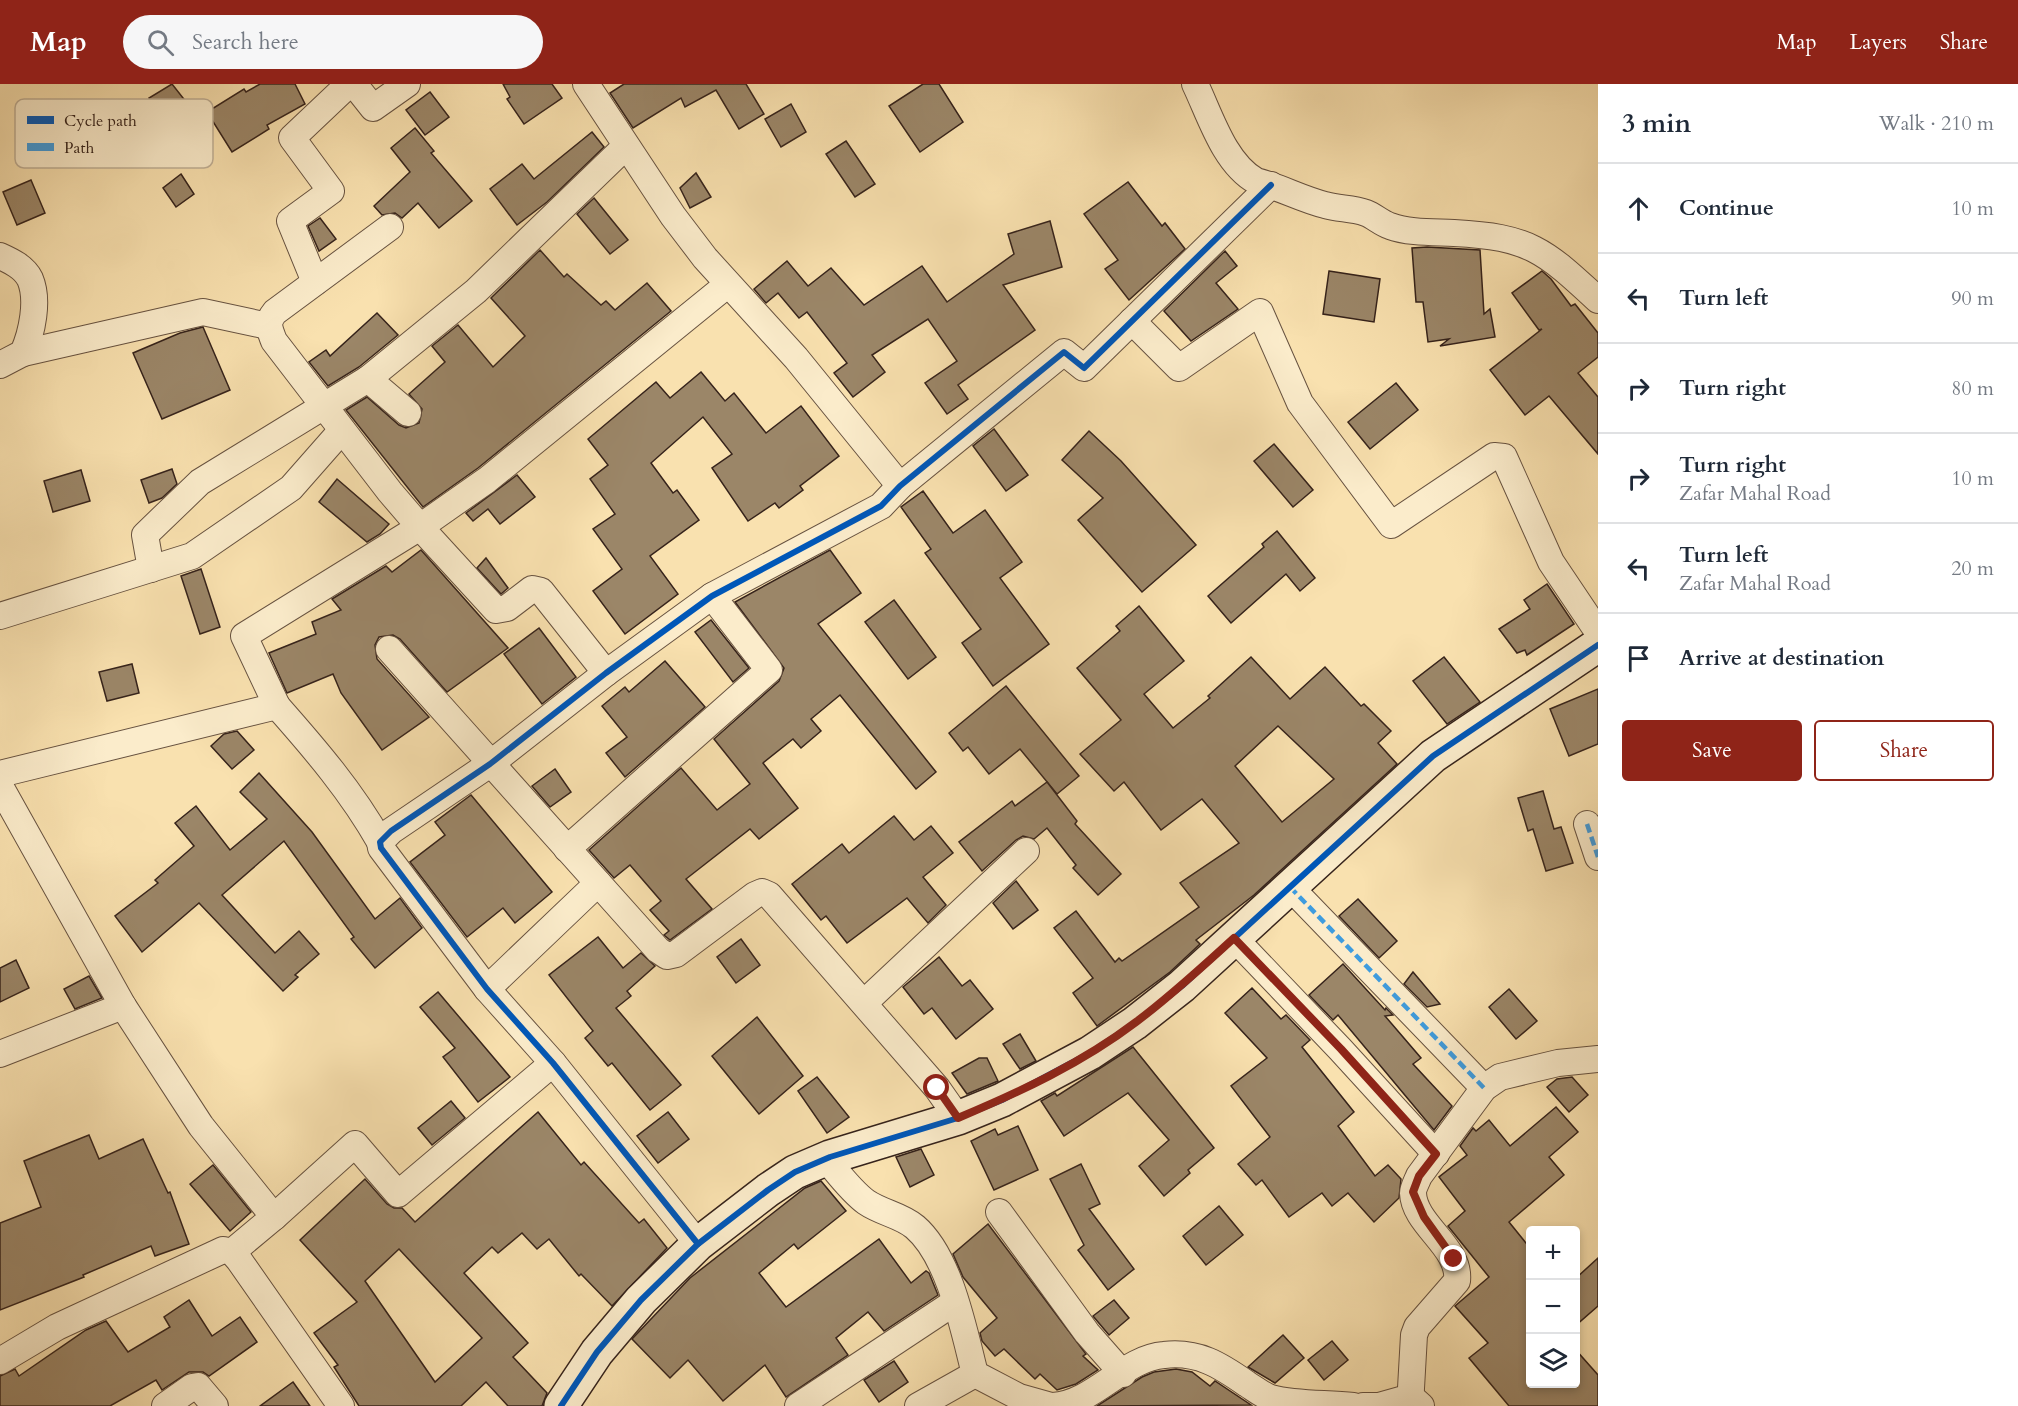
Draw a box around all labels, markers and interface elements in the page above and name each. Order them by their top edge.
search box [123,15,543,69]
text: Map [30,23,87,61]
icon: search [144,26,177,59]
text: Search here [192,27,299,57]
text: Map [1777,28,1817,57]
text: Layers [1850,28,1907,57]
text: Share [1940,28,1988,57]
legend [15,99,213,168]
text: 3 min [1622,106,1691,141]
text: Cycle path [64,110,137,132]
text: Walk · 210 m [1879,110,1994,137]
text: Path [64,137,94,159]
icon: ahead [1622,192,1655,225]
text: Continue [1679,193,1774,223]
text: 10 m [1951,195,1994,222]
icon: left [1622,282,1655,315]
text: Turn left [1679,283,1768,313]
text: 90 m [1951,285,1994,312]
icon: right [1622,372,1655,405]
text: Turn right [1679,373,1786,403]
text: 80 m [1951,375,1994,402]
text: Turn right [1679,450,1786,480]
icon: right [1622,462,1655,495]
text: 10 m [1951,465,1994,492]
text: Zafar Mahal Road [1679,480,1831,507]
text: Turn left [1679,540,1768,570]
icon: left [1622,552,1655,585]
text: 20 m [1951,555,1994,582]
text: Zafar Mahal Road [1679,570,1831,597]
icon: arrive [1622,642,1655,675]
text: Arrive at destination [1679,643,1884,673]
button: Save [1622,720,1802,781]
button: Share [1814,720,1994,781]
route start [923,1074,949,1100]
map controls [1526,1226,1580,1388]
button: + [1526,1226,1580,1280]
route end [1440,1245,1466,1271]
button: − [1526,1280,1580,1334]
button: layers [1526,1334,1580,1388]

